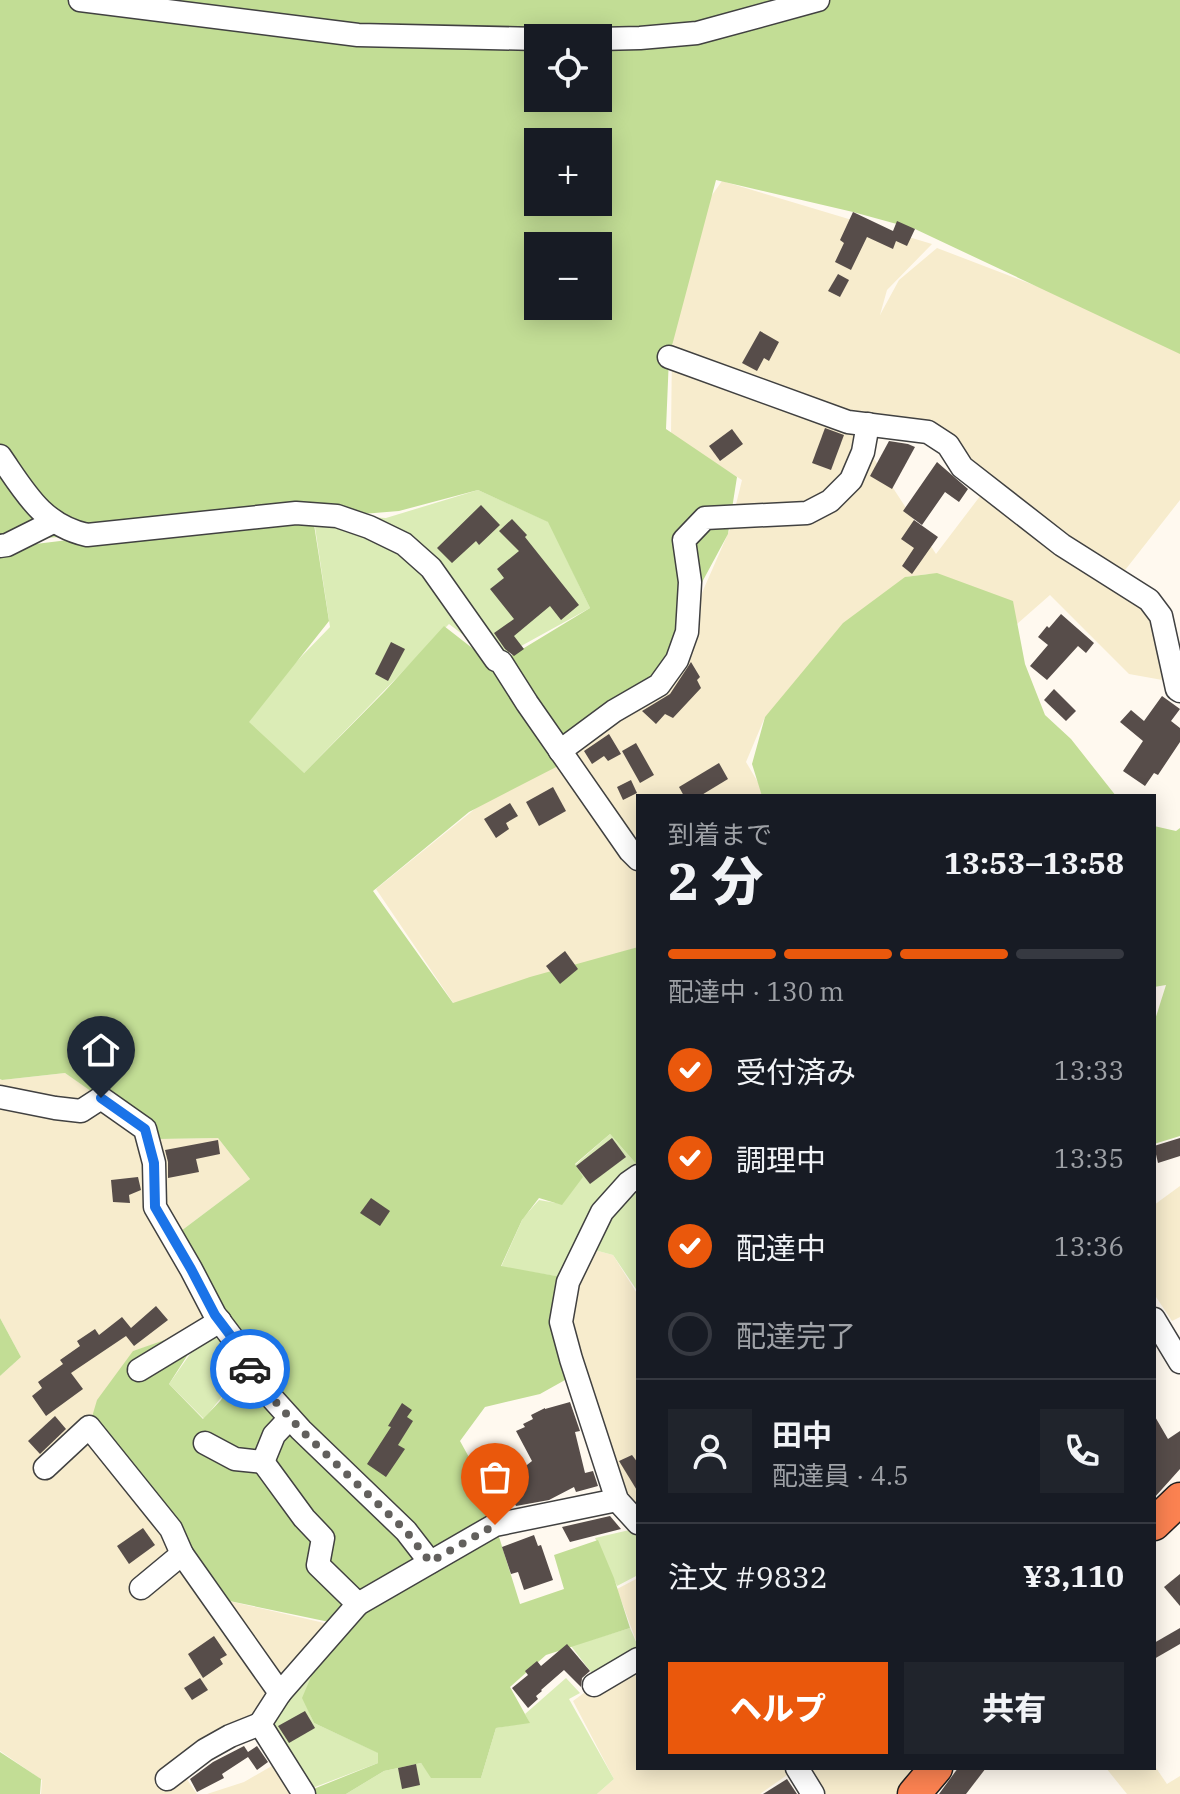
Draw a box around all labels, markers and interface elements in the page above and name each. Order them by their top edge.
map controls [524,24,612,320]
button: locate [524,24,612,112]
button: + [524,128,612,216]
button: − [524,232,612,320]
text: 到着まで [668,817,772,851]
text: 13:53–13:58 [944,843,1124,882]
text: 2 分 [668,847,763,914]
text: 配達中 · 130 m [668,974,844,1008]
pin [67,1016,135,1098]
icon: home [79,1028,123,1072]
icon: check [668,1048,712,1092]
text: 受付済み [736,1052,856,1091]
text: 13:33 [1054,1053,1124,1087]
icon: check [668,1136,712,1180]
text: 調理中 [736,1140,826,1179]
text: 13:35 [1054,1141,1124,1175]
icon: check [668,1224,712,1268]
text: 配達中 [736,1228,826,1267]
text: 13:36 [1054,1229,1124,1263]
text: 配達完了 [736,1316,856,1355]
courier [210,1329,290,1409]
icon: car [228,1347,272,1391]
button: person [668,1409,752,1493]
button: phone [1040,1409,1124,1493]
text: 田中 [772,1415,832,1454]
pin [461,1443,529,1525]
icon: bag [473,1455,517,1499]
text: 配達員 · 4.5 [772,1458,909,1492]
text: ¥3,110 [1023,1556,1124,1595]
text: 注文 #9832 [668,1557,828,1596]
button: ヘルプ [668,1662,888,1754]
button: 共有 [904,1662,1124,1754]

